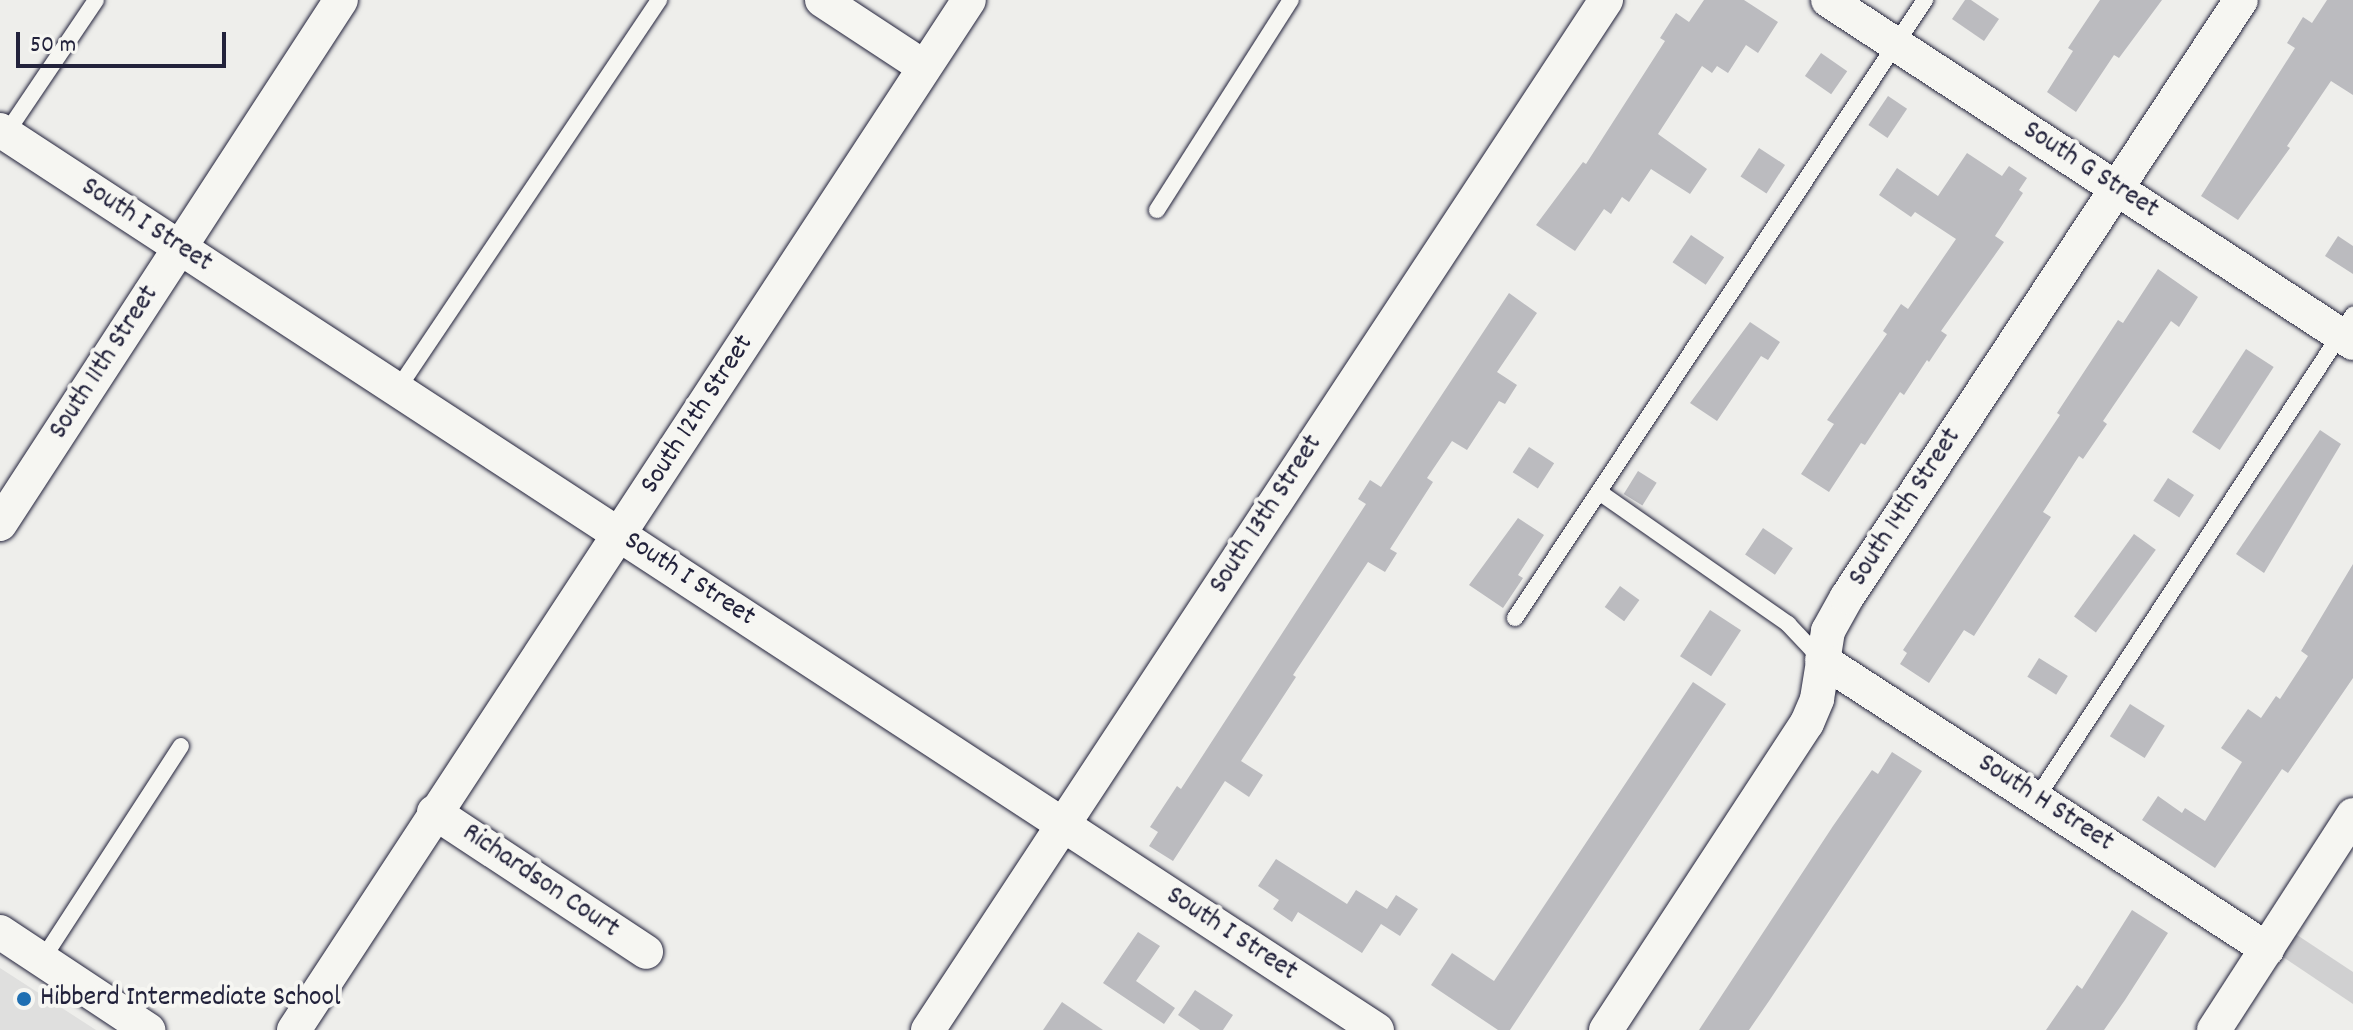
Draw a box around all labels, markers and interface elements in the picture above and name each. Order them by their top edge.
scale bar [20,16,230,66]
text: 50 m [30,29,76,63]
street label: South G Street [2016,115,2164,227]
street label: South I Street [74,171,218,281]
street label: South 11th Street [43,280,167,446]
street label: South 12th Street [634,329,762,501]
street label: South 14th Street [1842,423,1970,593]
street label: South 13th Street [1203,429,1331,601]
street label: South I Street [617,525,761,635]
street label: South H Street [1971,748,2119,860]
street label: Richardson Court [455,817,625,947]
street label: South I Street [1159,880,1303,990]
place label: Hibberd Intermediate School [40,982,341,1016]
marker: Hibberd Intermediate School [15,990,33,1008]

